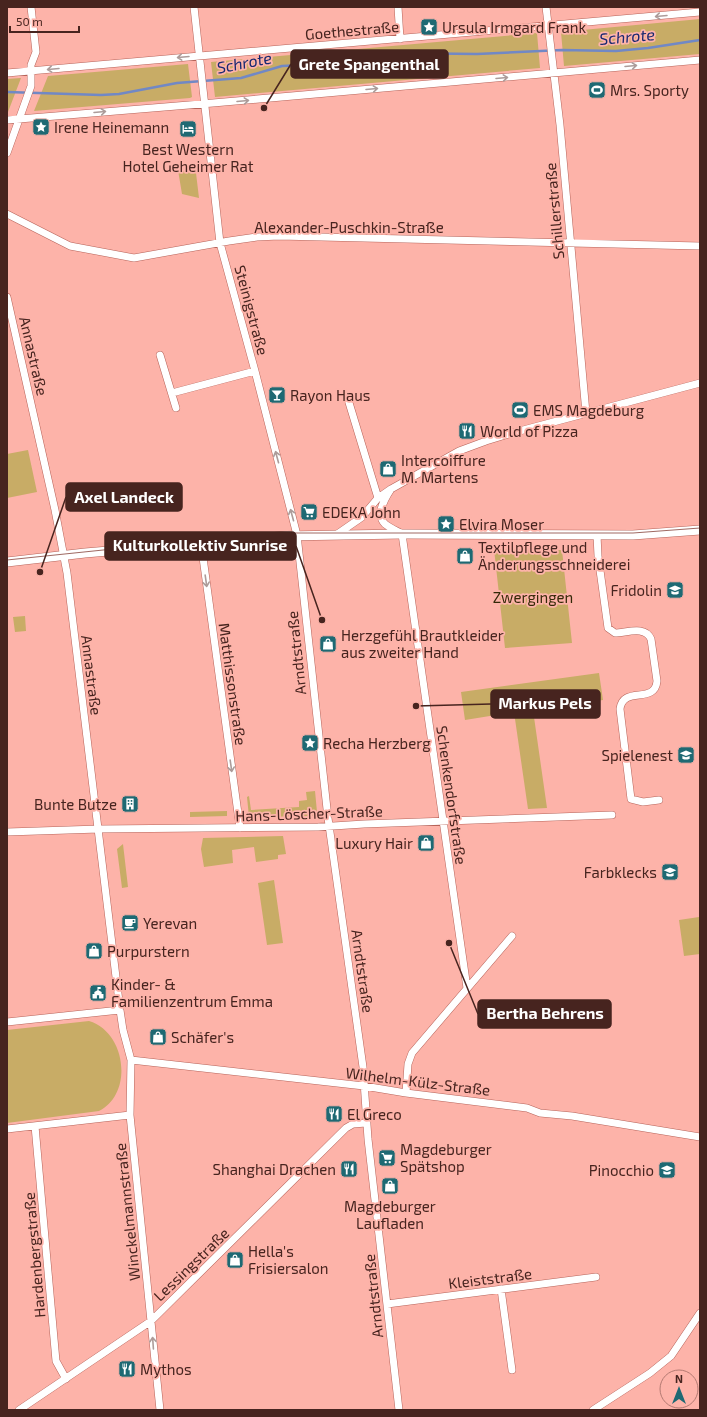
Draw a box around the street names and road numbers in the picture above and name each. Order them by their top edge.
street label: Goethestraße [304,17,400,43]
street label: Schillerstraße [541,162,567,260]
street label: Alexander-Puschkin-Straße [254,218,444,236]
street label: Steinigstraße [231,263,273,357]
street label: Annastraße [16,315,52,397]
street label: Arndtstraße [283,610,309,696]
street label: Matthissonstraße [215,622,251,746]
street label: Annastraße [78,634,106,716]
street label: Schenkendorfstraße [433,724,471,866]
street label: Hans-Löscher-Straße [235,801,383,825]
street label: Arndtstraße [348,928,378,1014]
street label: Wilhelm-Külz-Straße [345,1063,491,1099]
street label: Winckelmannstraße [111,1142,143,1282]
street label: Hardenbergstraße [20,1191,48,1319]
street label: Lessingstraße [150,1224,232,1304]
street label: Arndtstraße [360,1253,386,1339]
street label: Kleiststraße [447,1264,533,1292]

